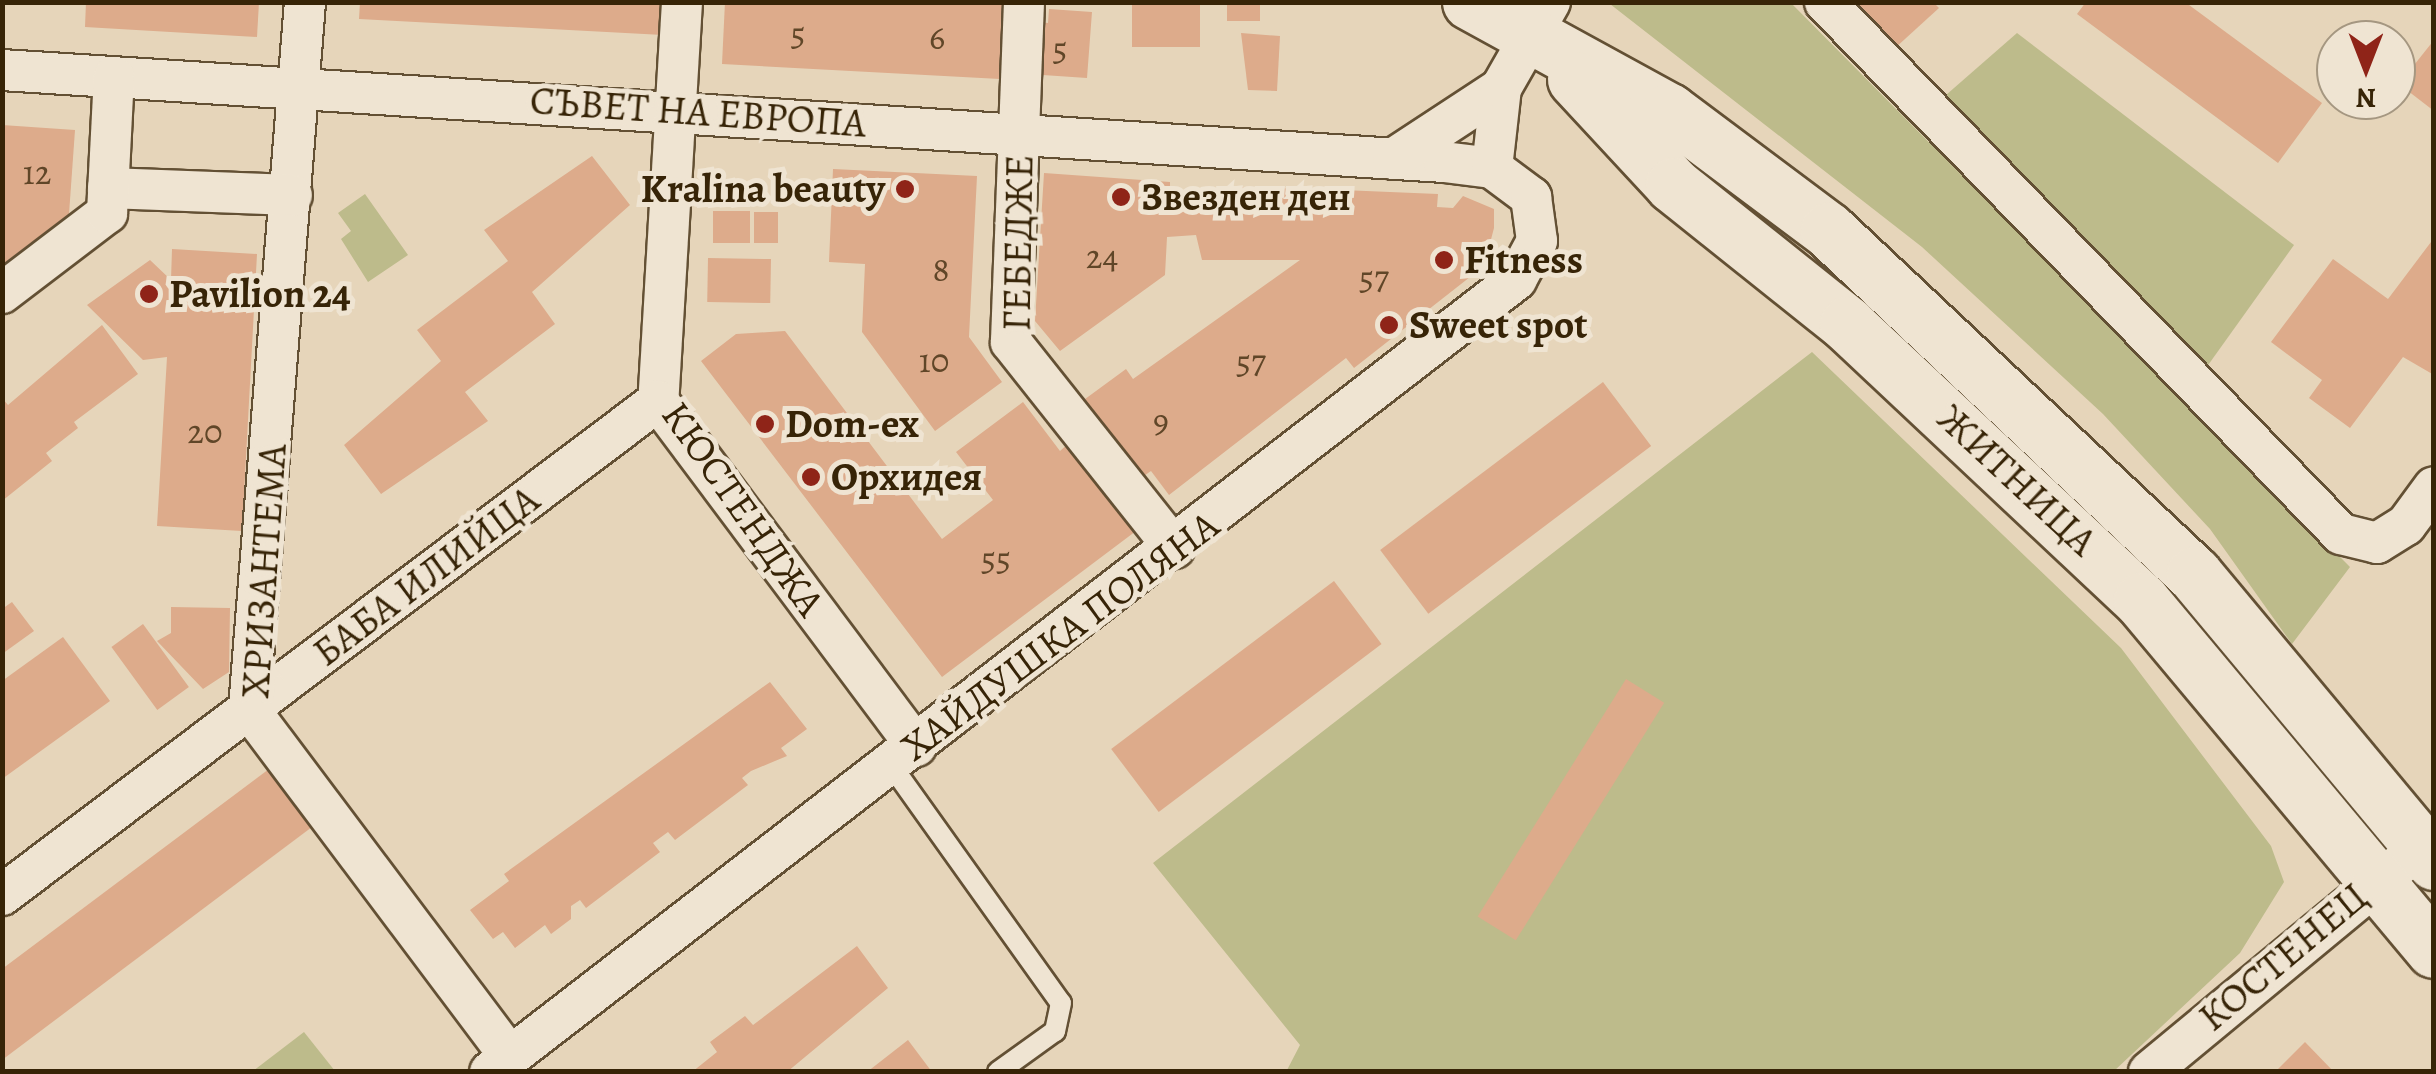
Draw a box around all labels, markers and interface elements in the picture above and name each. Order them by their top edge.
house number: 5 [790,12,806,54]
house number: 6 [929,16,945,58]
north arrow [2316,20,2416,120]
house number: 5 [1052,27,1068,69]
street label: СЪВЕТ НА ЕВРОПА [528,76,868,148]
text: N [2356,79,2376,117]
house number: 12 [23,151,51,193]
street label: ГЕБЕДЖЕ [992,154,1044,332]
place label: Kralina beauty [641,165,885,213]
place label: Звезден ден [1141,173,1351,221]
marker: Kralina beauty [894,178,916,200]
marker: Звезден ден [1110,186,1132,208]
house number: 24 [1086,235,1118,277]
place label: Fitness [1464,236,1583,284]
house number: 8 [933,248,949,290]
marker: Fitness [1433,249,1455,271]
house number: 57 [1359,256,1389,298]
place label: Pavilion 24 [169,270,351,318]
marker: Pavilion 24 [138,283,160,305]
place label: Sweet spot [1409,301,1588,349]
marker: Sweet spot [1378,314,1400,336]
house number: 10 [919,339,949,381]
house number: 57 [1236,340,1266,382]
street label: КЮСТЕНДЖА [651,392,835,626]
street label: ЖИТНИЦА [1928,394,2106,566]
house number: 9 [1153,399,1169,441]
place label: Dom-ex [785,400,919,448]
house number: 20 [187,410,223,452]
marker: Dom-ex [754,413,776,435]
street label: ХРИЗАНТЕМА [231,442,297,700]
place label: Орхидея [831,453,982,501]
marker: Орхидея [800,466,822,488]
street label: БАБА ИЛИЙЦА [304,475,548,677]
street label: ХАЙДУШКА ПОЛЯНА [892,501,1228,771]
house number: 55 [981,537,1011,579]
street label: КОСТЕНЕЦ [2189,873,2377,1041]

